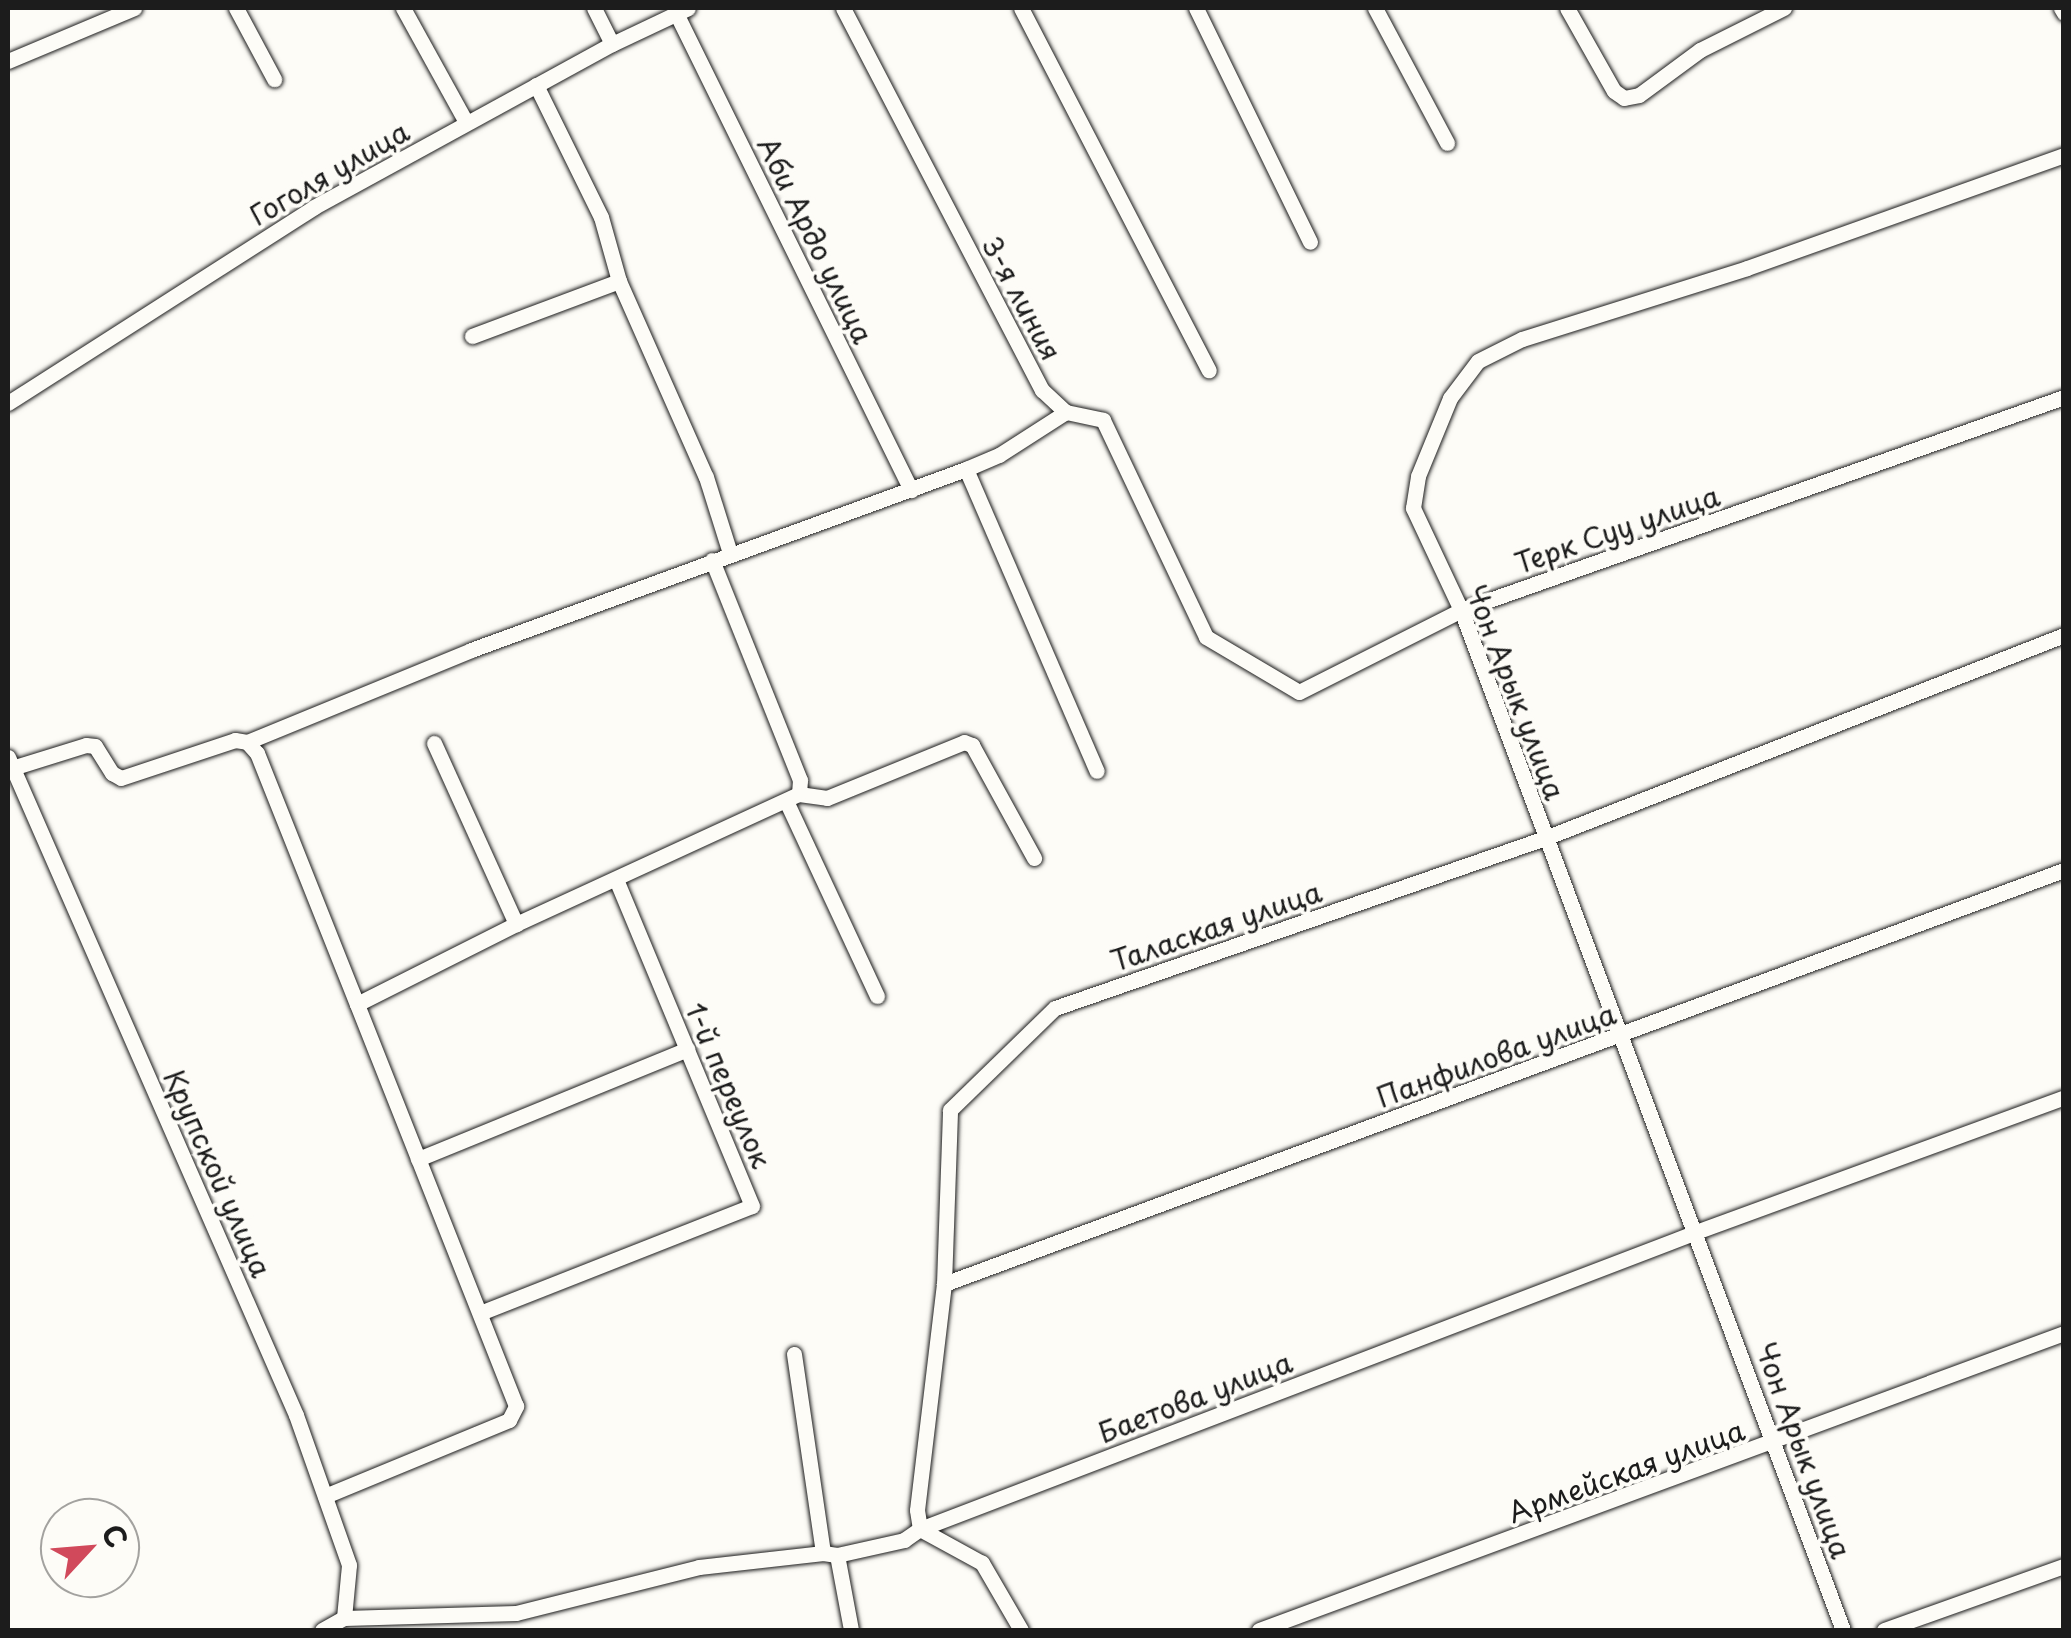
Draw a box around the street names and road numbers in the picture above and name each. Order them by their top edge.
street label: Гоголя улица [243,114,415,232]
street label: Аби Ардо улица [751,131,881,349]
street label: 3-я линия [975,230,1069,366]
street label: Терк Суу улица [1508,477,1726,581]
street label: Чон Арык улица [1459,579,1573,805]
street label: Талаская улица [1105,874,1327,978]
street label: Панфилова улица [1371,996,1621,1114]
street label: 1-й переулок [679,997,779,1173]
street label: Крупской улица [157,1064,279,1282]
street label: Чон Арык улица [1749,1336,1859,1564]
street label: Баетова улица [1093,1344,1297,1450]
street label: Армейская улица [1503,1412,1749,1530]

